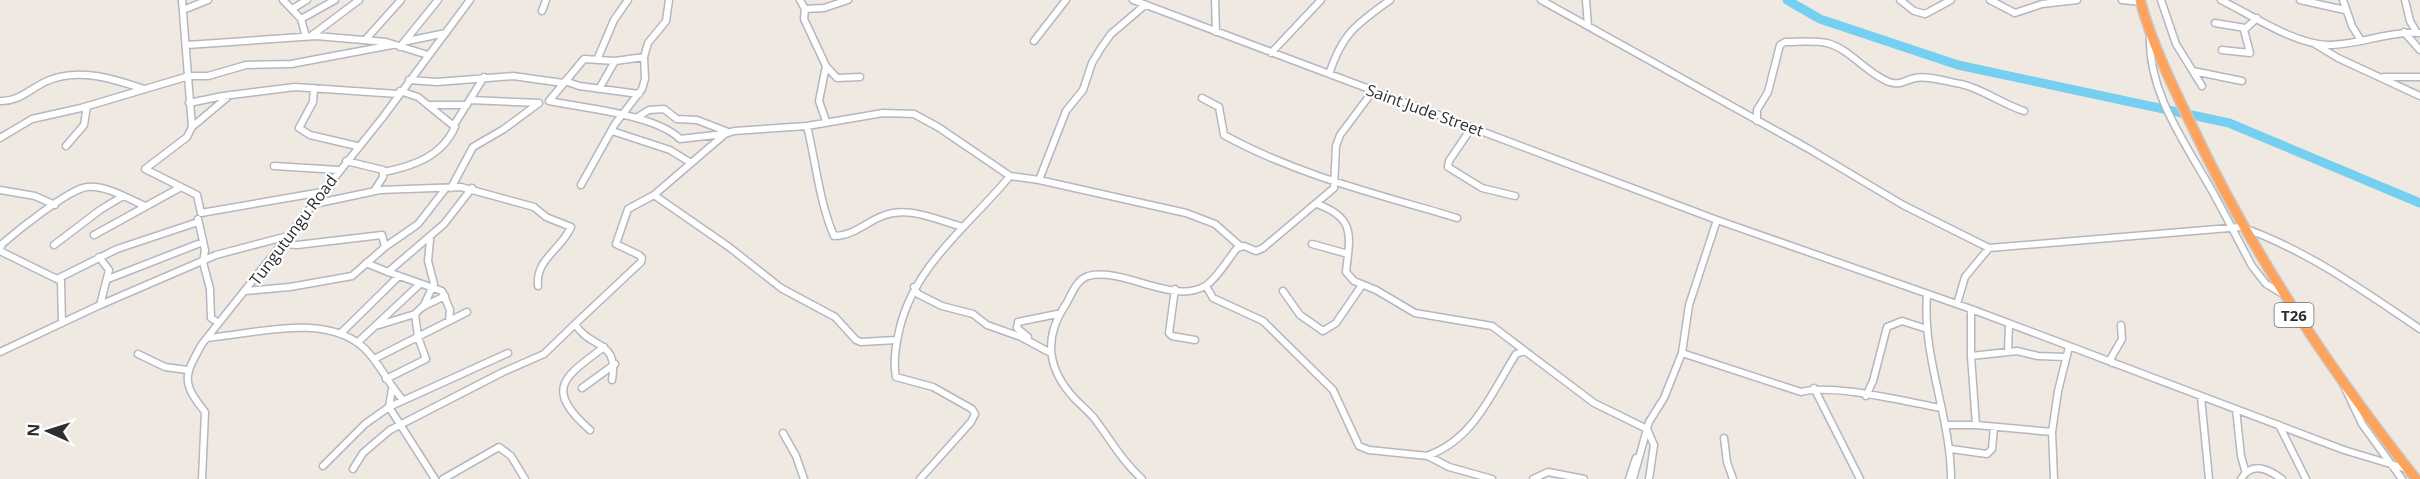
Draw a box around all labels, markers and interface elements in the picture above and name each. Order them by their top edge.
street label: Saint Jude Street [1363,79,1487,141]
street label: Tungutungu Road [244,170,342,290]
road number: T26 [2274,303,2314,327]
north arrow [18,401,78,461]
text: N [22,423,44,437]

